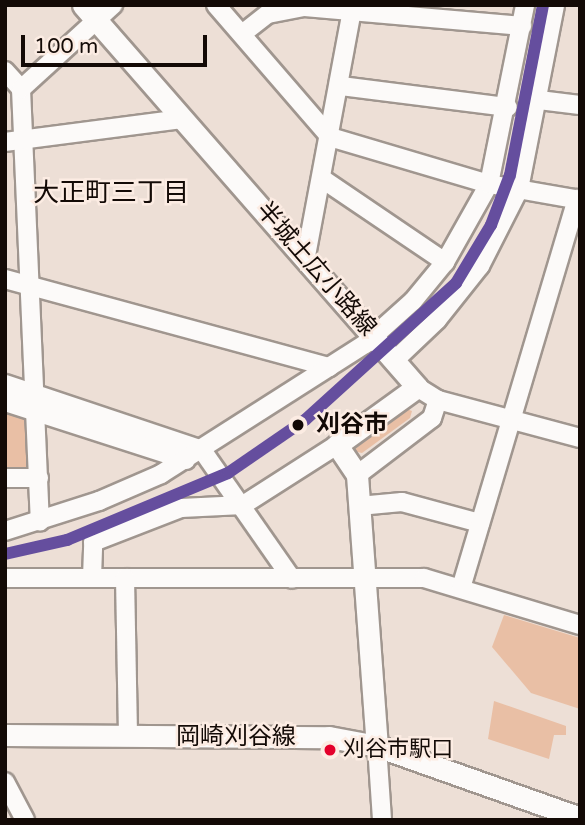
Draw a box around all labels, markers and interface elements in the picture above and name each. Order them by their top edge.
scale bar [24,21,210,65]
text: 100 m [34,34,98,59]
district label: 大正町三丁目 [33,177,189,209]
street label: 半城土広小路線 [250,196,382,342]
place label: 刈谷市 [316,411,388,439]
marker: 刈谷市 [286,413,310,437]
street label: 岡崎刈谷線 [176,723,296,751]
place label: 刈谷市駅口 [343,737,453,763]
marker: 刈谷市駅口 [323,743,337,757]

